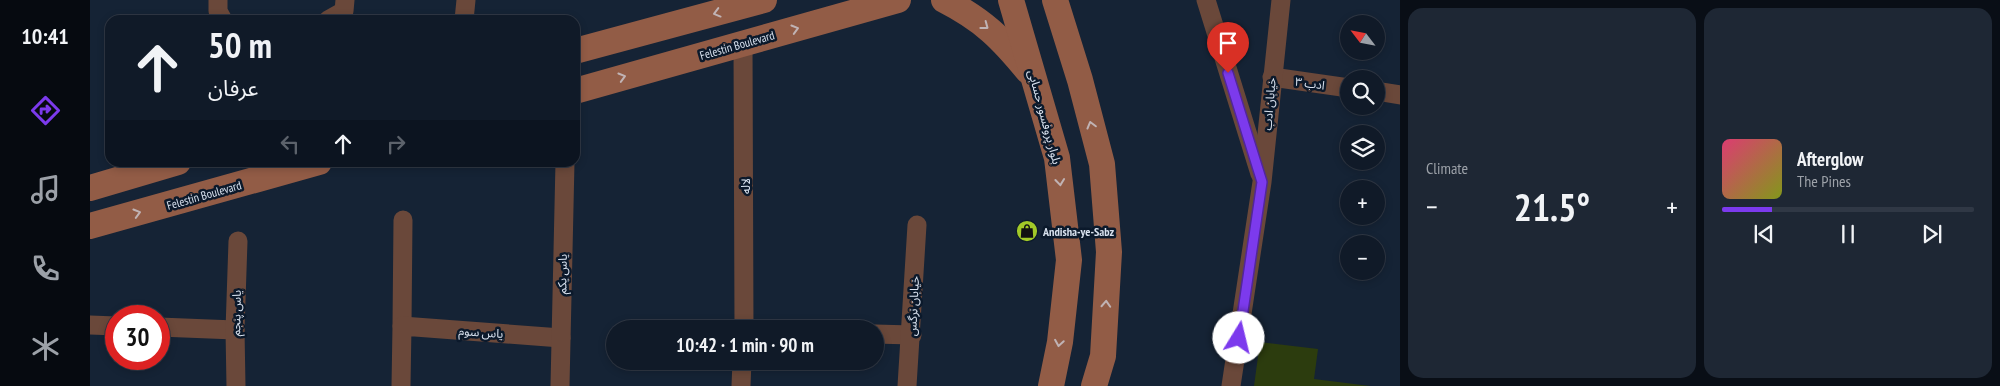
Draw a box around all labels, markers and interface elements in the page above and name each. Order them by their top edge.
one-way arrow [713,7,722,18]
north arrow [1340,15,1385,60]
map controls [1340,15,1385,280]
one-way arrow [979,20,989,29]
text: 10:41 [21,22,69,50]
text: 50 m [208,22,272,68]
pin [1207,22,1249,73]
one-way arrow [791,24,799,34]
street label: Felestin Boulevard [698,27,776,63]
icon: arrive [1214,29,1242,57]
icon: ahead [125,35,190,100]
street label: بلوار پروفسور حسابی [1024,68,1065,166]
button: search [1340,70,1385,115]
one-way arrow [617,73,626,83]
street label: ادب ۳ [1294,73,1326,93]
text: عرفان [208,74,258,102]
street label: خیابان ادب [1259,77,1279,131]
icon: directions [28,93,63,128]
one-way arrow [1087,122,1097,130]
button: layers [1340,125,1385,170]
icon: left [276,130,304,158]
icon: ahead [329,130,357,158]
icon: right [382,130,410,158]
text: Afterglow [1797,147,1863,171]
text: Climate [1426,158,1468,178]
text: The Pines [1797,171,1851,191]
icon: music [28,172,63,207]
street label: Felestin Boulevard [165,177,243,213]
street label: لاله [738,178,753,194]
one-way arrow [1054,178,1065,186]
button: + [1340,180,1385,225]
text: 21.5° [1514,182,1590,231]
text: − [1426,188,1438,225]
text: + [1666,188,1678,225]
one-way arrow [132,209,141,219]
shop icon: Andisha-ye-Sabz [1015,219,1039,243]
icon: previous [1750,220,1778,248]
icon: pause [1834,220,1862,248]
icon: next [1918,220,1946,248]
place label: Andisha-ye-Sabz [1042,224,1114,239]
button: − [1340,235,1385,280]
icon: phone [28,251,63,286]
street label: یاس یکم [554,254,572,294]
street label: خیابان نرگس [904,276,922,336]
street label: یاس پنجم [228,290,246,336]
one-way arrow [1100,299,1111,307]
speed limit sign: 30 [105,305,170,370]
position arrow [1212,311,1264,363]
street label: یاس سوم [458,323,504,343]
icon: climate [28,329,63,364]
text: 10:42 · 1 min · 90 m [676,333,814,357]
one-way arrow [1055,339,1065,348]

